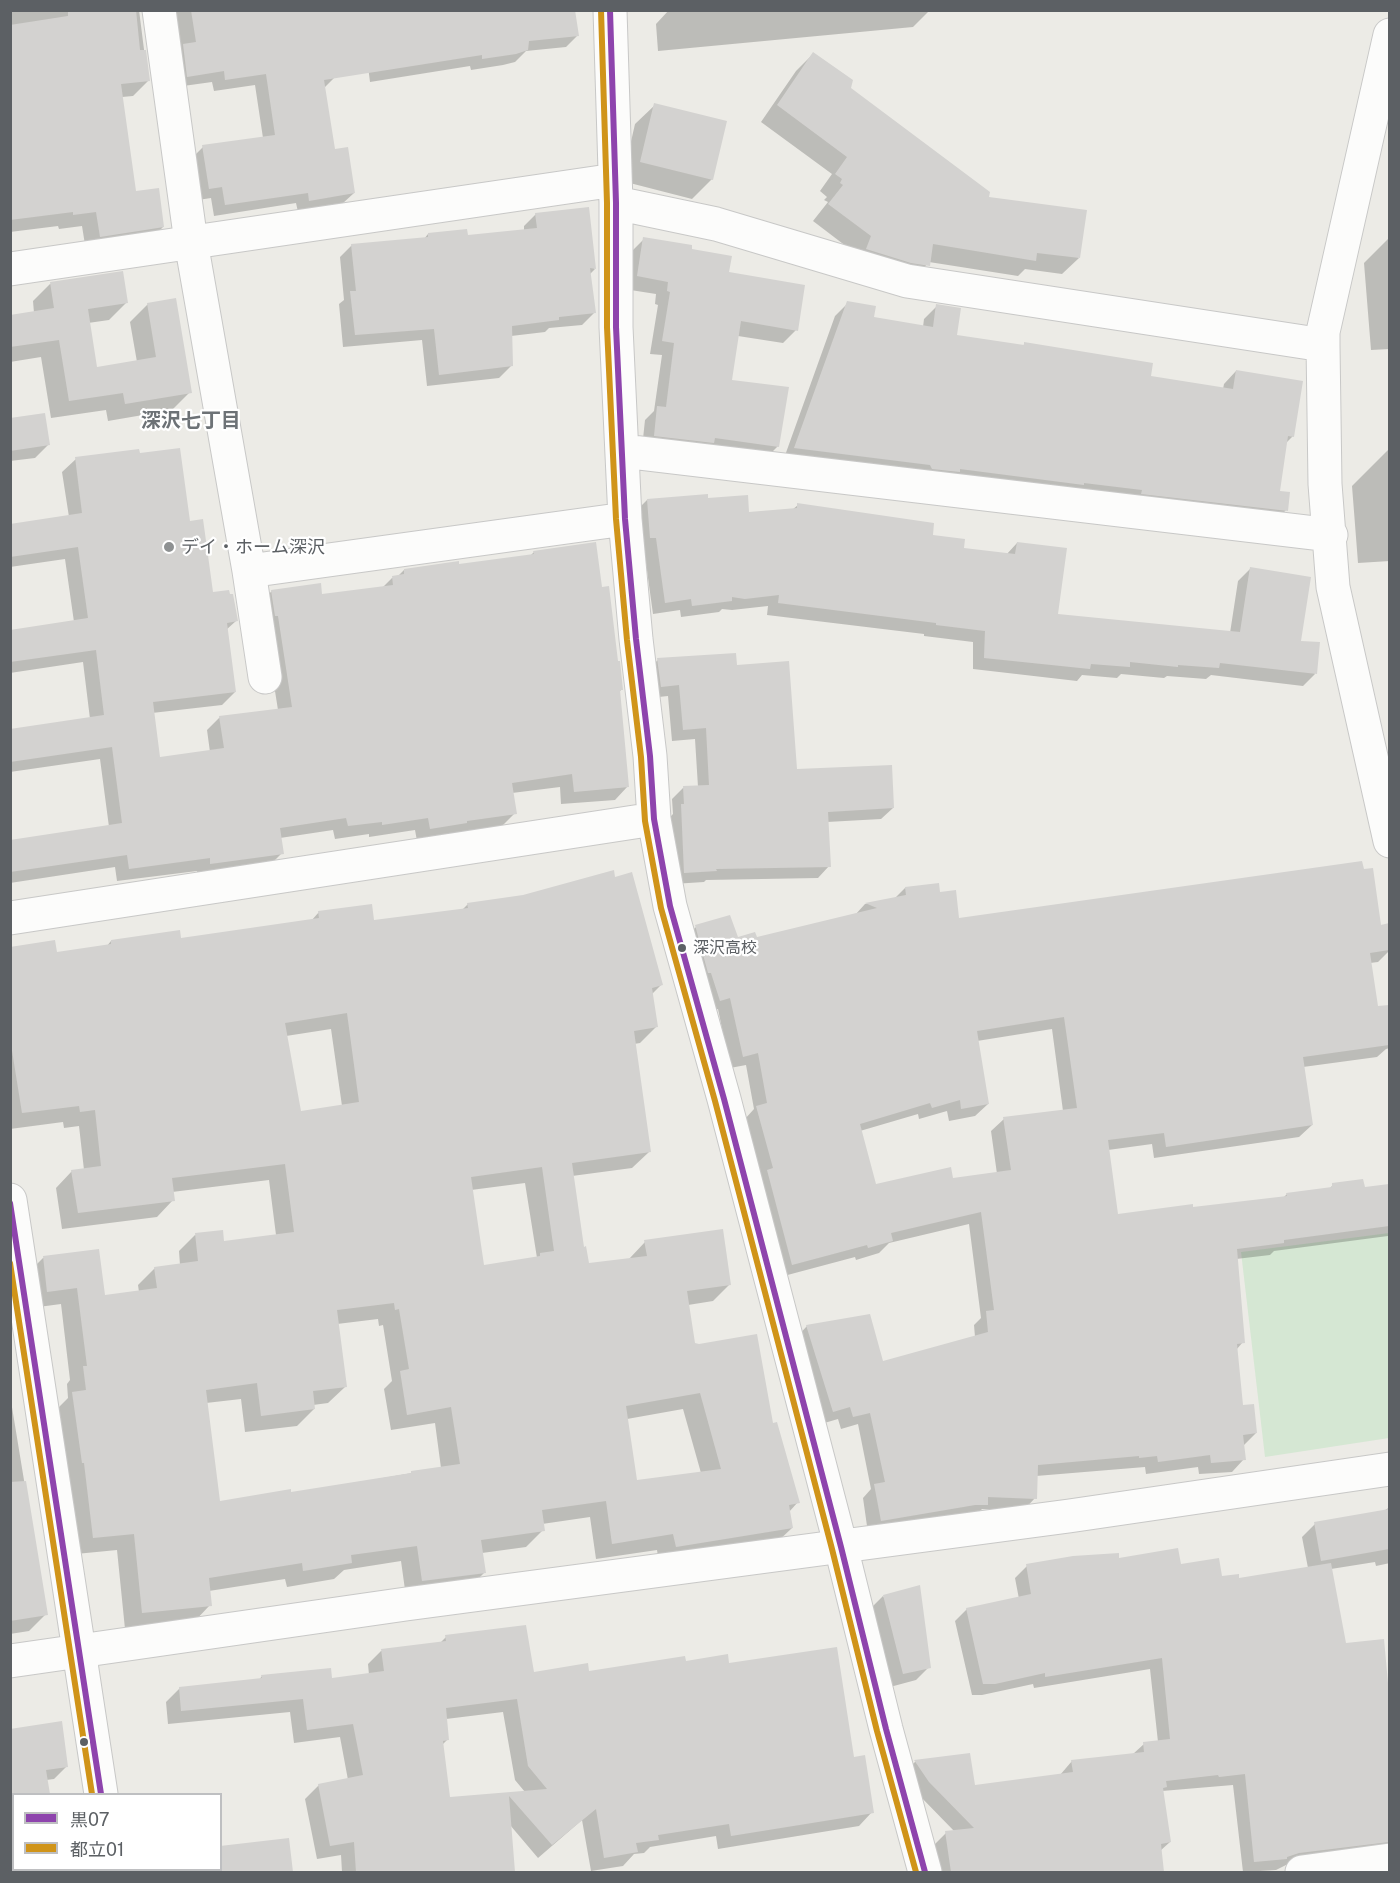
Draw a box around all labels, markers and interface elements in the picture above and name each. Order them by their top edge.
district label: 深沢七丁目 [141,409,241,433]
place label: デイ・ホーム深沢 [181,536,325,558]
marker: デイ・ホーム深沢 [162,540,176,554]
place label: 深沢高校 [693,938,757,958]
marker: 深沢高校 [676,942,688,954]
unlabelled marker [78,1736,90,1748]
legend [12,1793,222,1871]
text: 黒07 [70,1809,110,1830]
text: 都立01 [70,1839,124,1860]

